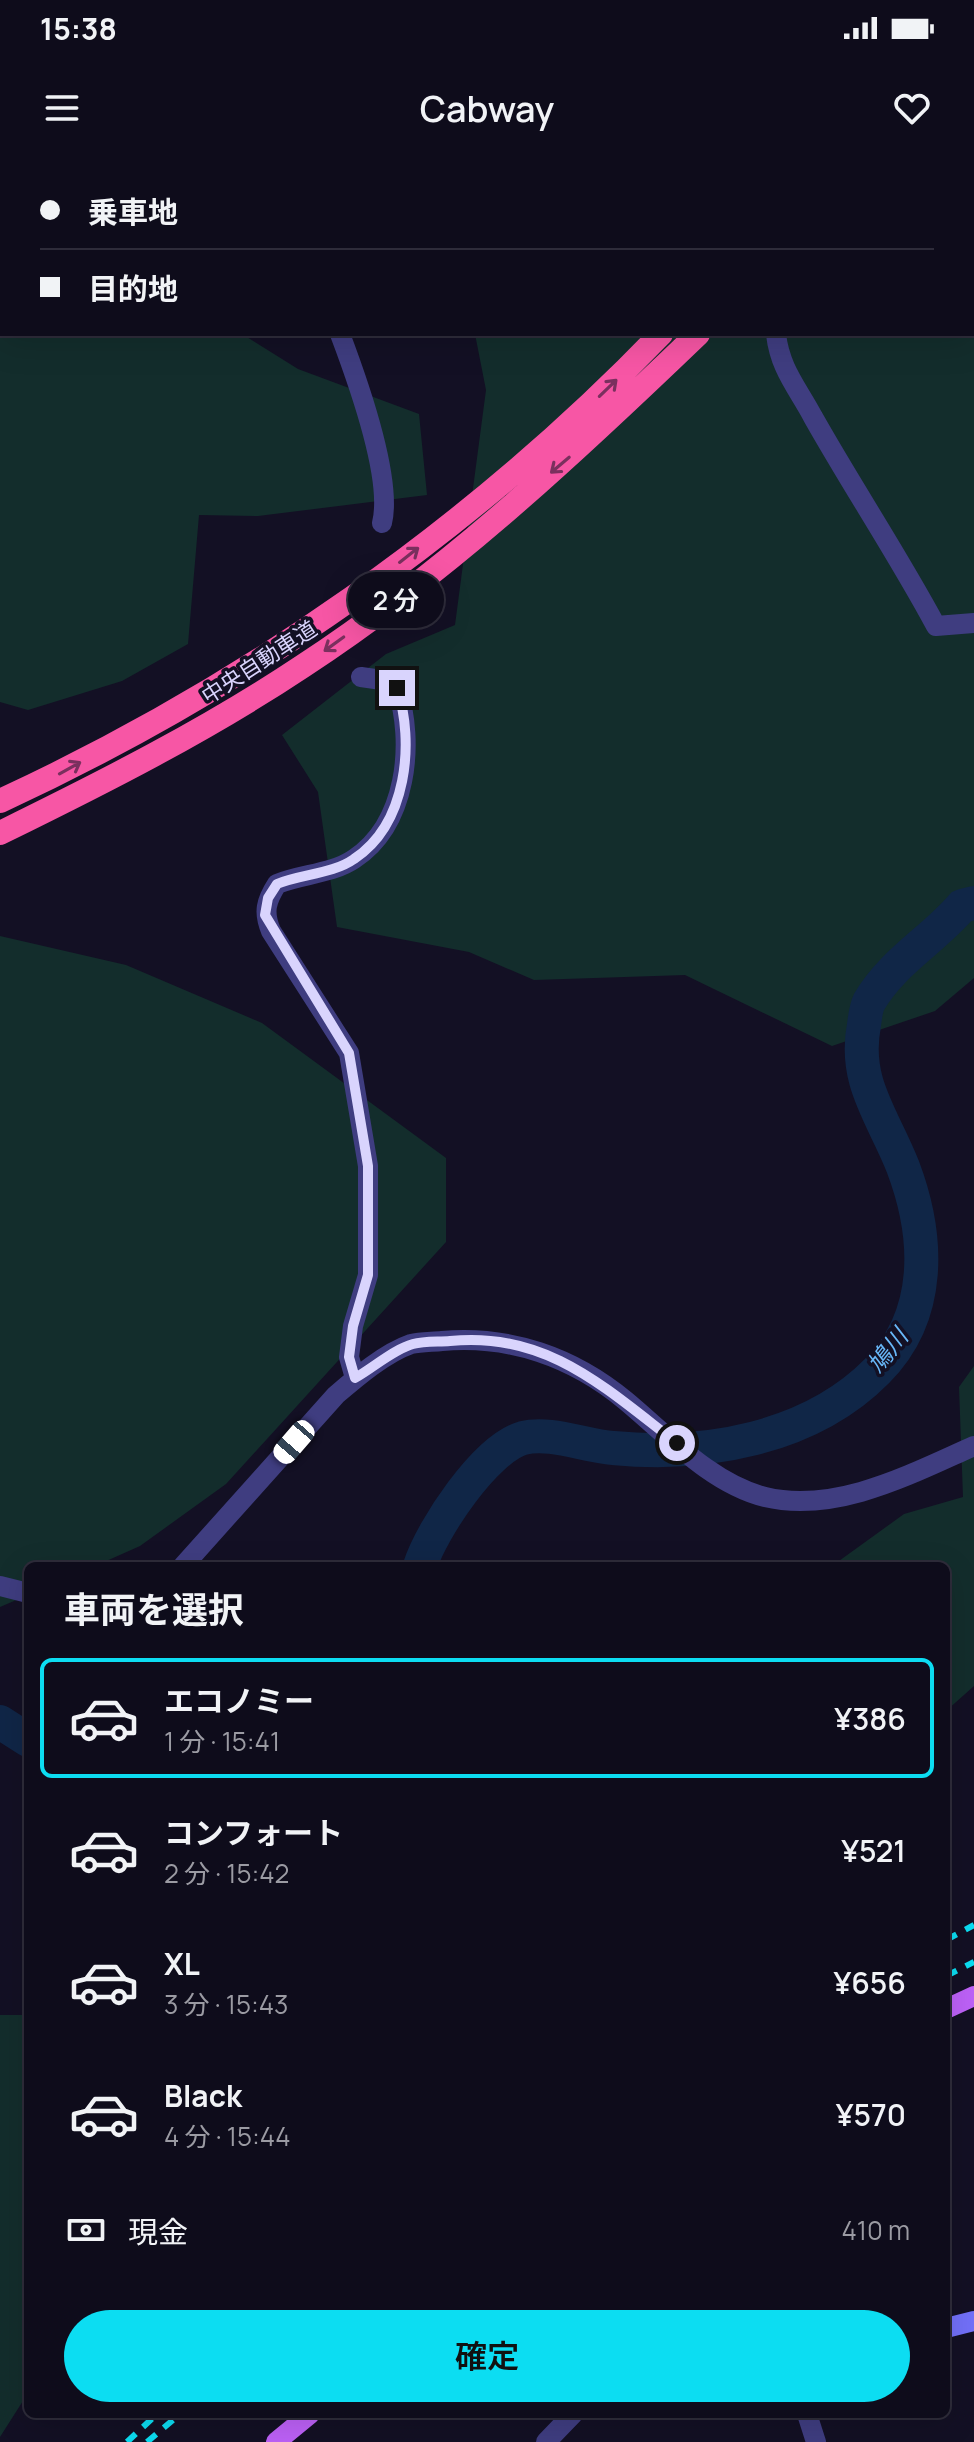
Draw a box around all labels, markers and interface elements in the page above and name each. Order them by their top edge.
text: 15:38 [40,8,117,49]
text: Cabway [420,84,554,133]
icon: menu [40,86,84,130]
icon: heart [890,86,934,130]
text: 乗車地 [88,191,178,232]
text: 目的地 [88,268,178,309]
one-way arrow [598,379,618,398]
one-way arrow [550,456,571,474]
one-way arrow [398,547,419,564]
callout: 2 分 [349,572,445,628]
text: 2 分 [373,582,419,618]
street label: 中央自動車道 [195,613,323,711]
one-way arrow [324,635,346,652]
route end [379,670,415,706]
one-way arrow [58,760,82,775]
water label: 鳩川 [859,1319,916,1379]
car [269,1416,319,1468]
route start [659,1425,695,1461]
text: 車両を選択 [64,1585,244,1634]
text: エコノミー [164,1680,314,1721]
icon: car [68,1682,140,1754]
text: ¥386 [834,1698,906,1739]
text: 1 分 · 15:41 [164,1723,280,1759]
text: コンフォート [164,1812,343,1853]
icon: car [68,1814,140,1886]
text: ¥521 [841,1830,906,1871]
text: 2 分 · 15:42 [164,1855,289,1891]
text: XL [164,1943,200,1984]
icon: car [68,1946,140,2018]
text: ¥656 [833,1962,906,2003]
text: 3 分 · 15:43 [164,1986,289,2022]
text: Black [164,2075,242,2116]
icon: car [68,2078,140,2150]
text: ¥570 [836,2094,906,2135]
text: 4 分 · 15:44 [164,2118,291,2154]
icon: cash [64,2208,108,2252]
text: 現金 [128,2211,188,2252]
text: 410 m [841,2212,910,2248]
button: 確定 [64,2310,910,2402]

